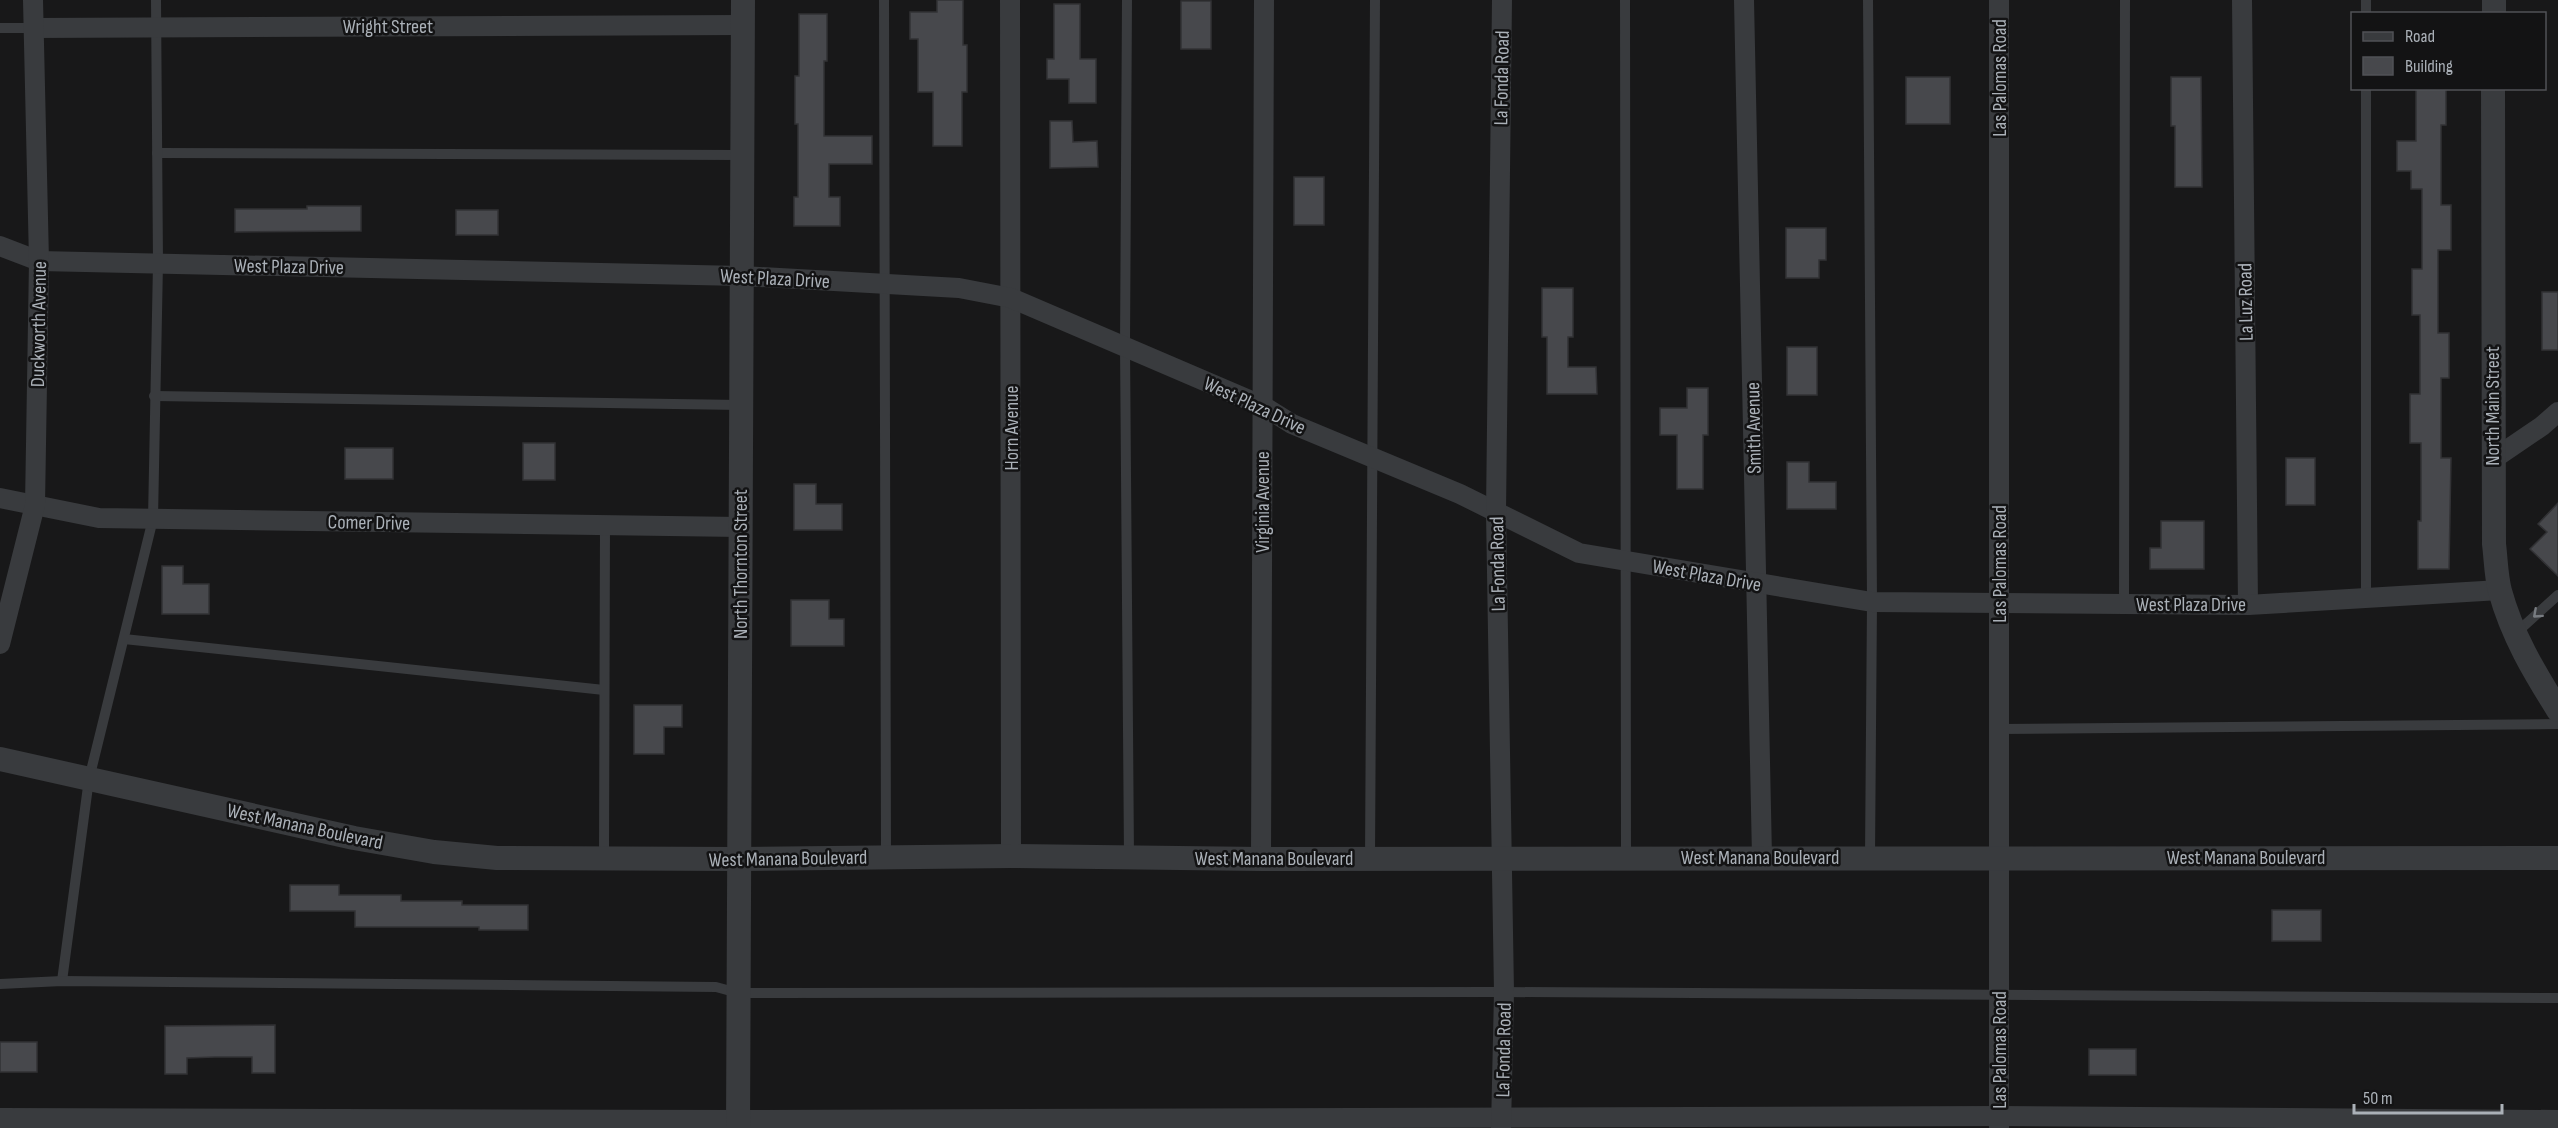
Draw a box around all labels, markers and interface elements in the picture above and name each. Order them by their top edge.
legend [2351,12,2546,90]
street label: Wright Street [343,15,433,39]
street label: Las Palomas Road [1988,19,2012,137]
text: Road [2405,26,2435,47]
street label: La Fonda Road [1489,30,1515,126]
text: Building [2405,56,2453,77]
street label: West Plaza Drive [234,254,344,280]
street label: Duckworth Avenue [26,261,52,387]
street label: La Luz Road [2233,263,2259,341]
street label: West Plaza Drive [719,264,831,294]
street label: North Main Street [2481,346,2505,466]
street label: West Plaza Drive [1200,372,1310,440]
street label: Smith Avenue [1741,382,1767,474]
street label: Horn Avenue [1000,386,1024,470]
street label: Virginia Avenue [1251,451,1275,553]
street label: North Thornton Street [729,489,753,639]
street label: Las Palomas Road [1988,505,2012,623]
street label: Comer Drive [328,510,410,536]
street label: La Fonda Road [1485,516,1511,612]
street label: West Plaza Drive [1651,555,1763,597]
street label: West Plaza Drive [2136,593,2246,617]
one-way arrow [2533,607,2544,618]
street label: West Manana Boulevard [225,799,385,855]
street label: West Manana Boulevard [709,846,867,872]
street label: West Manana Boulevard [1681,846,1839,870]
street label: West Manana Boulevard [2167,846,2325,870]
street label: West Manana Boulevard [1195,847,1353,871]
street label: Las Palomas Road [1988,991,2012,1109]
street label: La Fonda Road [1491,1002,1517,1098]
scale bar [2354,1077,2502,1115]
text: 50 m [2363,1088,2393,1109]

